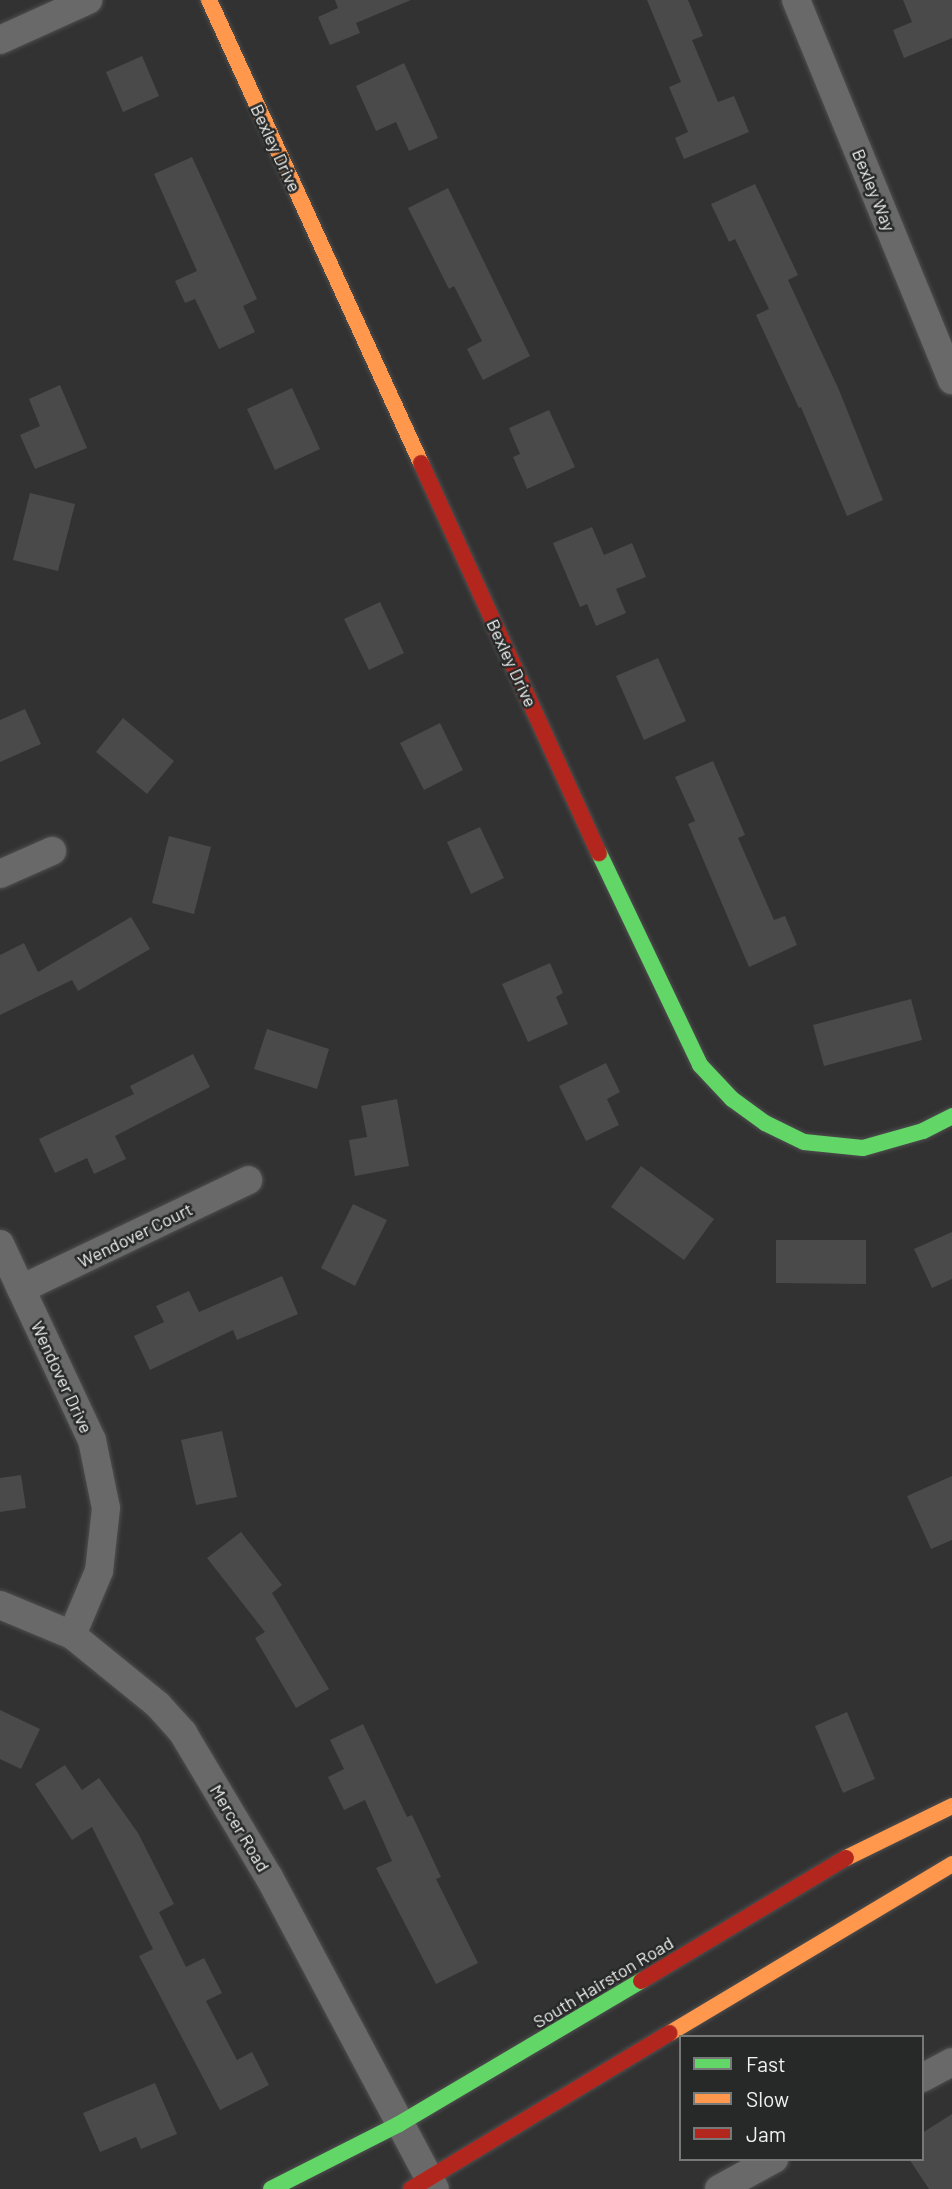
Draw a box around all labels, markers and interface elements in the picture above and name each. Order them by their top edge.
street label: Bexley Drive [246,101,306,195]
street label: Bexley Way [848,146,900,234]
street label: Bexley Drive [482,616,542,710]
street label: Wendover Court [74,1198,196,1272]
street label: Wendover Drive [27,1317,97,1437]
street label: Mercer Road [206,1781,274,1875]
street label: South Hairston Road [529,1932,677,2032]
legend [679,2035,924,2161]
text: Fast [746,2051,786,2076]
text: Slow [746,2086,789,2111]
text: Jam [746,2121,786,2146]

